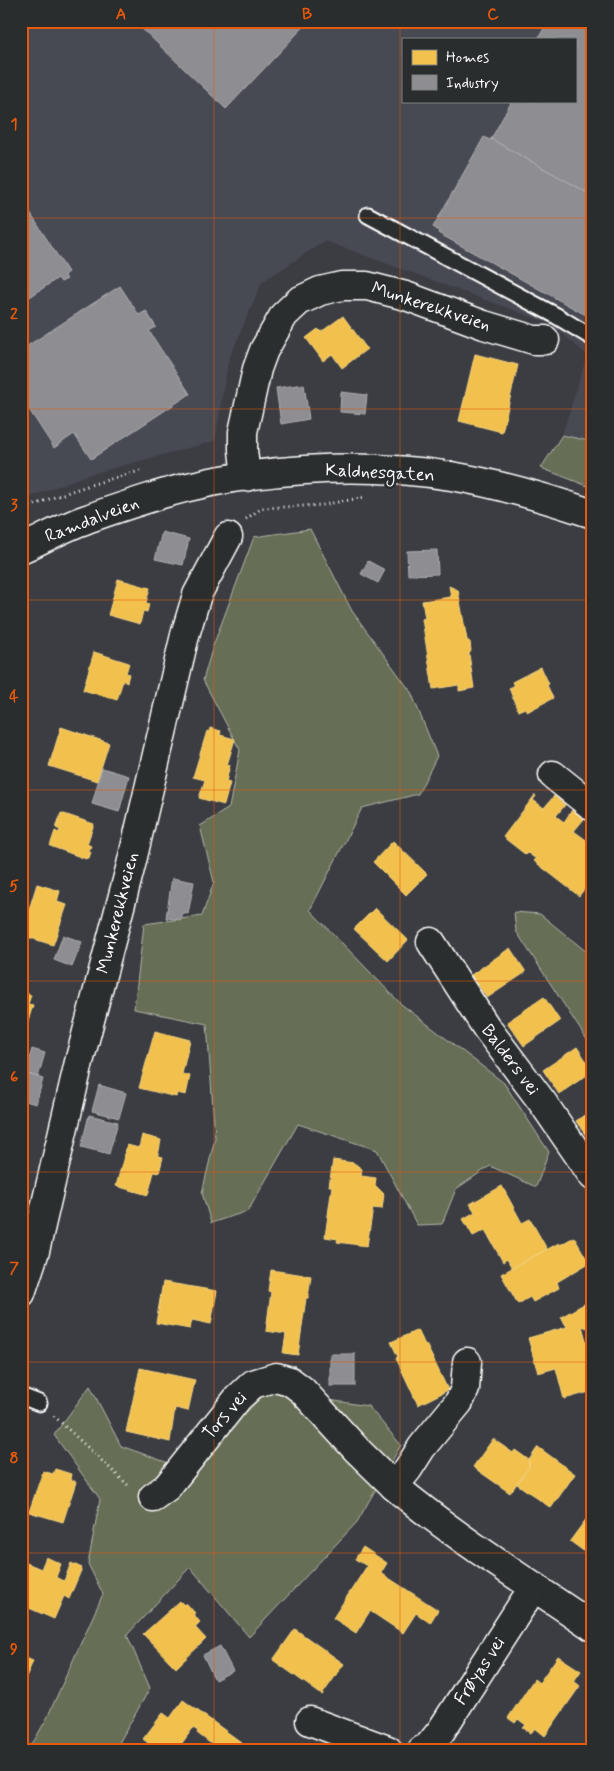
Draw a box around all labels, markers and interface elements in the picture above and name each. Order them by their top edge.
text: A [116,4,126,25]
text: B [302,4,312,25]
text: C [487,4,499,25]
legend [402,38,576,102]
text: Homes [446,48,489,68]
text: Industry [446,74,499,94]
text: 1 [10,114,18,135]
street label: Munkerekkveien [368,276,494,338]
text: 2 [10,304,18,325]
street label: Kaldnesgaten [325,458,435,489]
street label: Ramdalveien [42,491,142,549]
text: 3 [10,495,18,516]
text: 4 [9,686,19,707]
street label: Munkerekkveien [91,850,145,976]
text: 5 [9,876,19,897]
street label: Balders vei [475,1020,545,1100]
text: 6 [10,1067,18,1088]
text: 7 [9,1258,19,1279]
street label: Tors vei [197,1387,253,1445]
text: 8 [9,1448,19,1469]
street label: Frøyas vei [449,1632,511,1710]
text: 9 [10,1639,18,1660]

